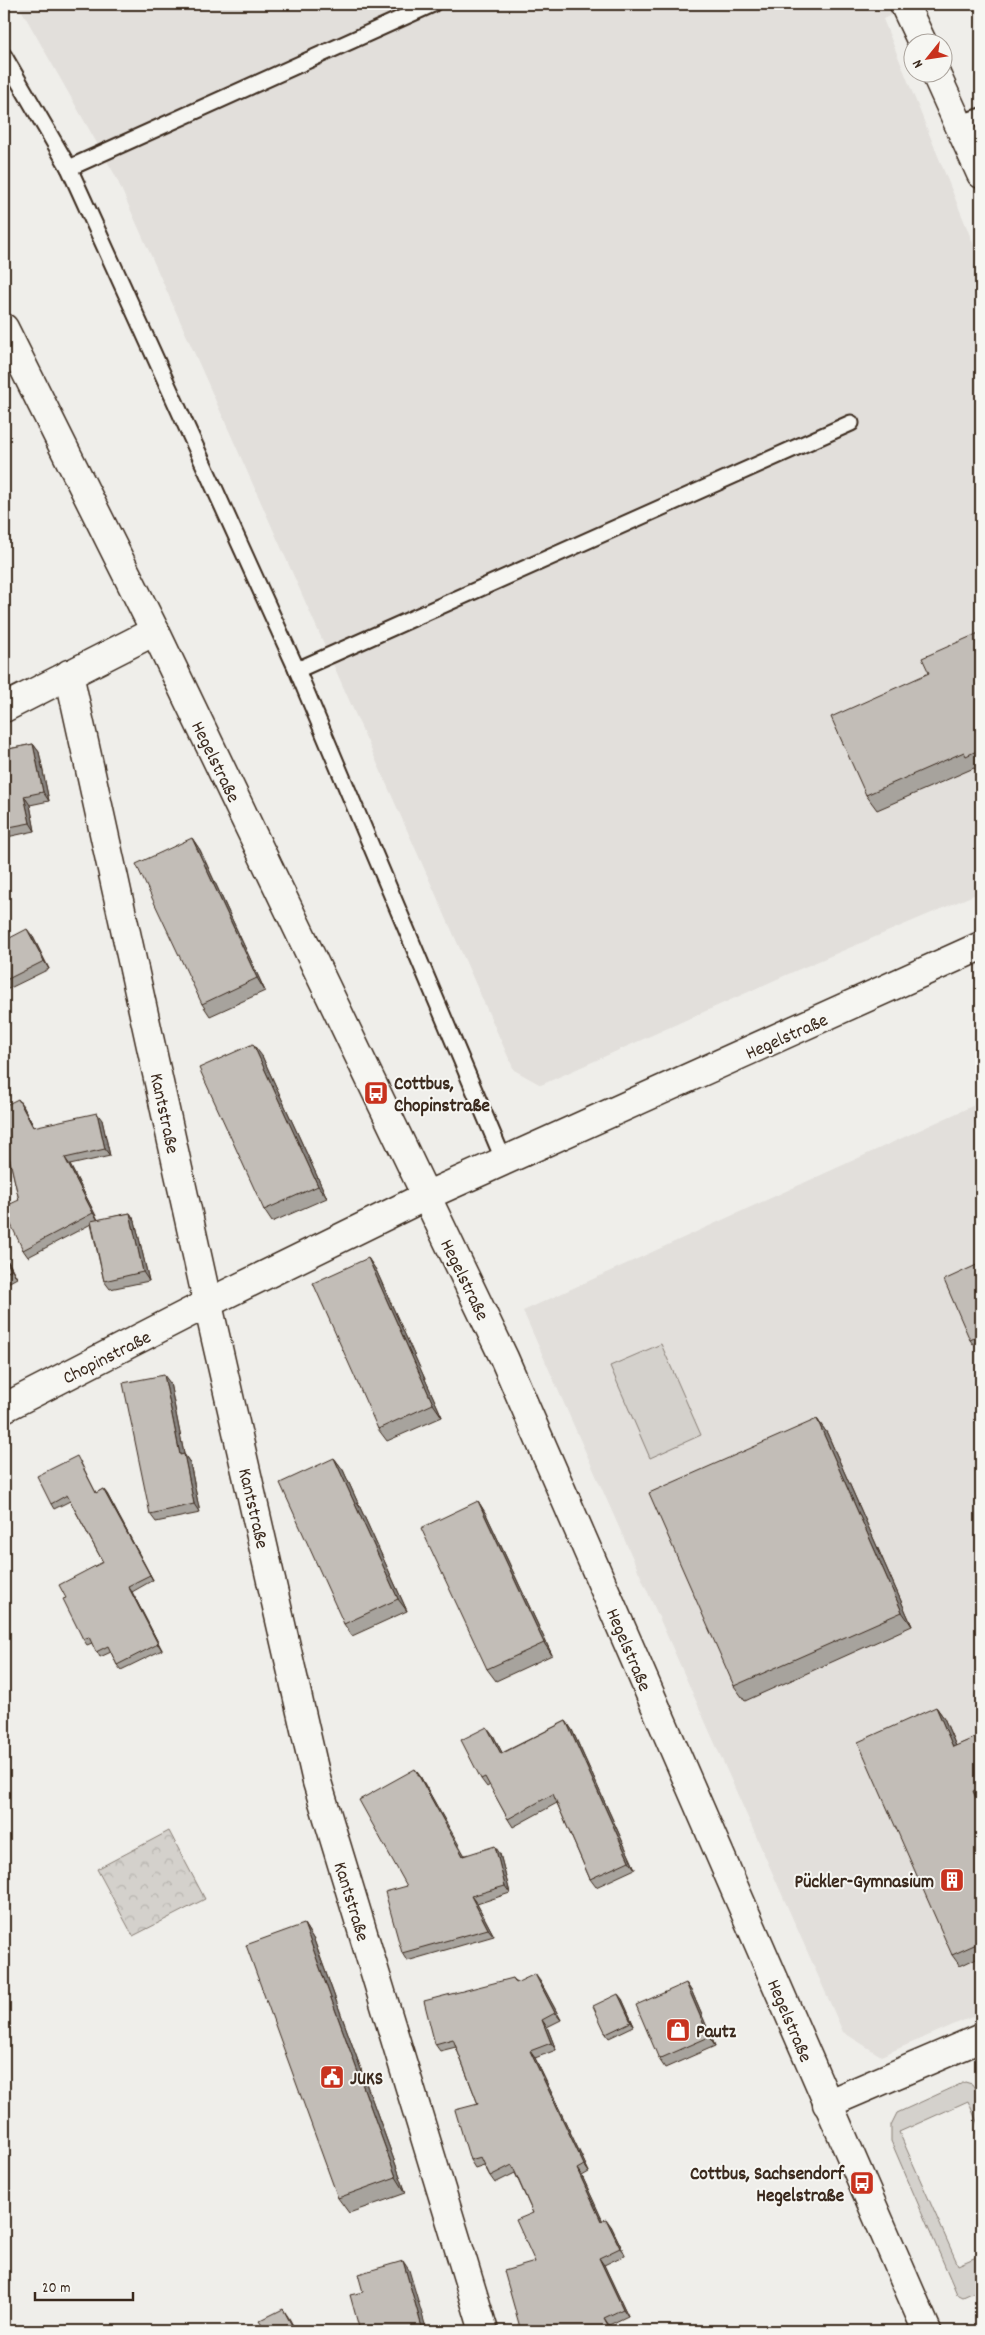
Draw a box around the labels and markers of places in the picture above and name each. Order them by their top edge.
place label: Cottbus, Chopinstraße [394,1072,490,1121]
bus stop icon: Cottbus, Chopinstraße [363,1080,389,1106]
building icon: Pückler-Gymnasium [939,1867,965,1893]
place label: Pückler-Gymnasium [795,1870,934,1897]
shop icon: Pautz [665,2017,691,2043]
place label: Pautz [696,2020,737,2047]
public building icon: JUKS [319,2064,345,2090]
place label: JUKS [350,2067,383,2094]
place label: Cottbus, Sachsendorf Hegelstraße [690,2162,845,2211]
bus stop icon: Cottbus, Sachsendorf Hegelstraße [849,2170,875,2196]

